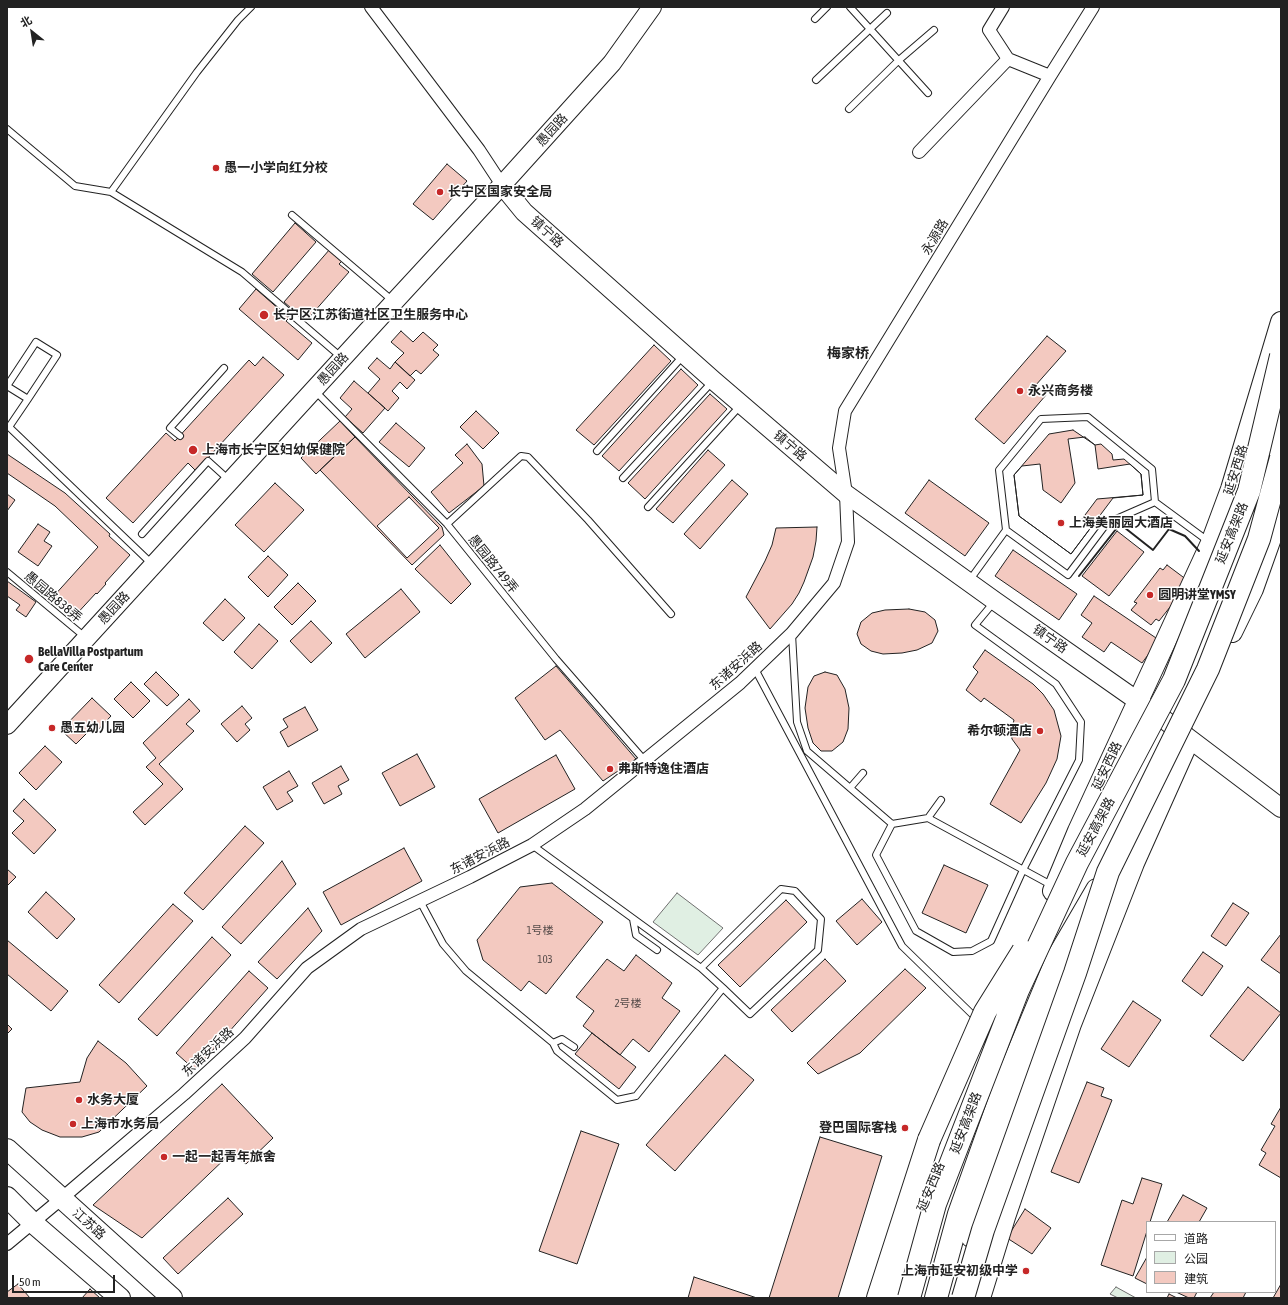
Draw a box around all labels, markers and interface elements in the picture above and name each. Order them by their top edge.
north arrow [12,12,52,52]
text: 北 [18,14,34,30]
street label: 愚园路 [533,110,571,150]
place label: 愚一小学向红分校 [224,160,328,176]
marker: 愚一小学向红分校 [211,163,221,173]
place label: 长宁区国家安全局 [448,184,552,200]
marker: 长宁区国家安全局 [435,187,445,197]
street label: 镇宁路 [527,213,567,251]
street label: 永源路 [918,216,952,258]
place label: 长宁区江苏街道社区卫生服务中心 [273,307,468,323]
marker: 长宁区江苏街道社区卫生服务中心 [258,309,270,321]
district label: 梅家桥 [827,346,869,362]
street label: 愚园路 [314,349,352,389]
place label: 永兴商务楼 [1028,383,1093,399]
marker: 永兴商务楼 [1015,386,1025,396]
street label: 镇宁路 [770,427,810,465]
place label: 上海市长宁区妇幼保健院 [202,442,345,458]
street label: 延安西路 [1221,443,1251,497]
marker: 上海市长宁区妇幼保健院 [187,444,199,456]
street label: 延安高架路 [1213,500,1251,566]
place label: 上海美丽园大酒店 [1069,515,1173,531]
marker: 上海美丽园大酒店 [1056,518,1066,528]
street label: 愚园路749弄 [465,532,521,596]
street label: 愚园路838弄 [21,568,85,626]
place label: 圆明讲堂YMSY [1158,587,1236,603]
street label: 愚园路 [95,588,133,628]
marker: 圆明讲堂YMSY [1145,590,1155,600]
street label: 镇宁路 [1030,621,1070,657]
street label: 东诸安浜路 [707,638,765,694]
place label: BellaVilla Postpartum Care Center [38,644,143,675]
marker: BellaVilla Postpartum Care Center [23,653,35,665]
place label: 愚五幼儿园 [60,720,125,736]
marker: 愚五幼儿园 [47,723,57,733]
place label: 希尔顿酒店 [967,723,1032,739]
marker: 希尔顿酒店 [1035,726,1045,736]
street label: 延安西路 [1089,739,1125,793]
place label: 弗斯特逸住酒店 [618,761,709,777]
marker: 弗斯特逸住酒店 [605,764,615,774]
street label: 延安高架路 [1074,795,1118,859]
street label: 东诸安浜路 [448,834,512,878]
house number: 1号楼 [526,924,554,938]
house number: 103 [537,953,553,967]
house number: 2号楼 [614,997,642,1011]
street label: 东诸安浜路 [179,1024,237,1080]
street label: 延安高架路 [947,1090,985,1156]
place label: 水务大厦 [87,1092,139,1108]
marker: 水务大厦 [74,1095,84,1105]
place label: 上海市水务局 [81,1116,159,1132]
marker: 上海市水务局 [68,1119,78,1129]
place label: 登巴国际客栈 [819,1120,897,1136]
marker: 登巴国际客栈 [900,1123,910,1133]
place label: 一起一起青年旅舍 [172,1149,276,1165]
marker: 一起一起青年旅舍 [159,1152,169,1162]
street label: 延安西路 [914,1160,948,1214]
street label: 江苏路 [69,1205,109,1243]
legend [1146,1221,1276,1293]
text: 道路 [1184,1232,1208,1246]
text: 公园 [1184,1252,1208,1266]
place label: 上海市延安初级中学 [901,1263,1018,1279]
marker: 上海市延安初级中学 [1021,1266,1031,1276]
scale bar [14,1267,117,1293]
text: 建筑 [1184,1272,1208,1286]
text: 50 m [19,1275,41,1289]

